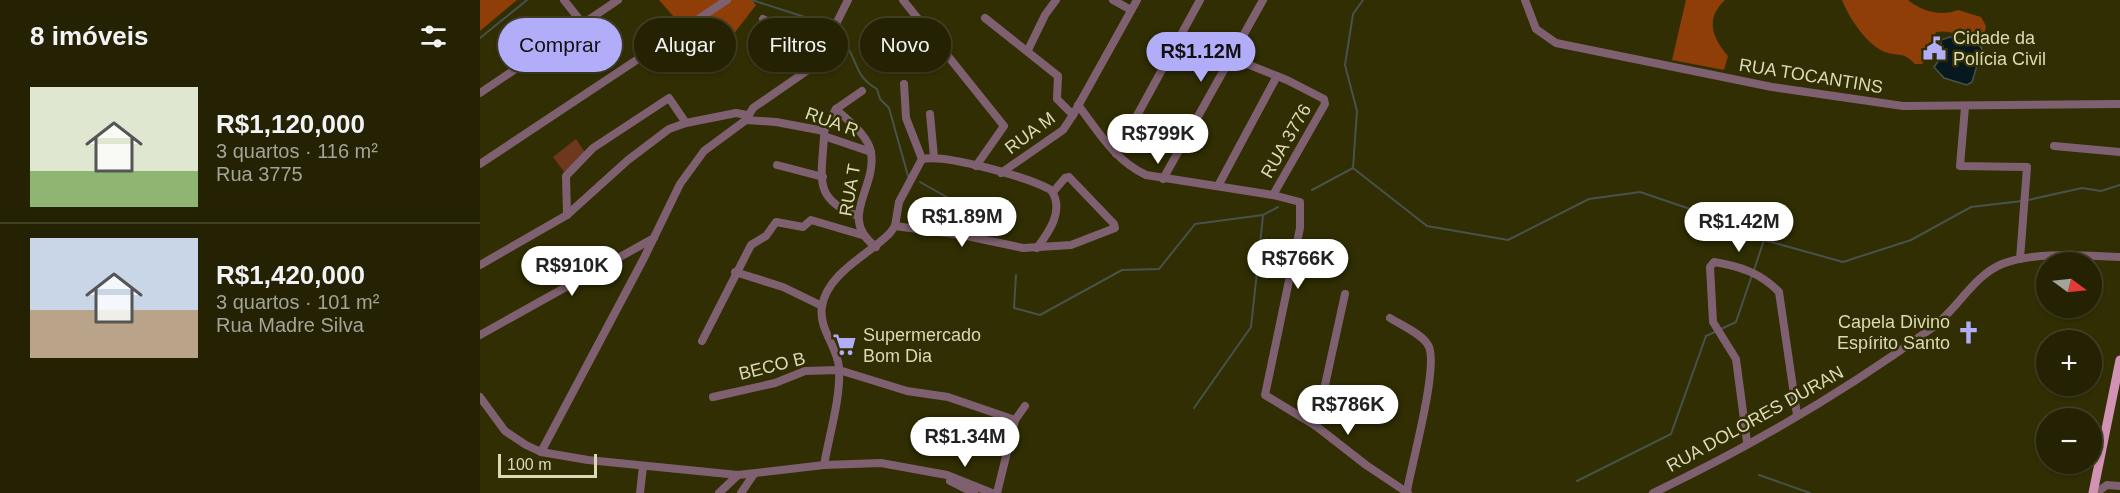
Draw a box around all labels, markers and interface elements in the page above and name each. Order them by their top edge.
chip: Comprar [498,18,622,72]
chip: Alugar [634,18,736,72]
chip: Filtros [748,18,848,72]
chip: Novo [860,18,951,72]
icon: filters [417,20,450,53]
text: 8 imóveis [30,21,149,51]
place label: Cidade da Polícia Civil [1953,28,2046,69]
pin: R$1.12M [1146,32,1256,83]
public building icon: Cidade da Polícia Civil [1922,35,1948,61]
text: R$1.12M [1160,40,1242,62]
street label: RUA TOCANTINS [1738,55,1884,97]
street label: RUA 3776 [1257,100,1315,182]
street label: RUA R [803,103,861,141]
street label: RUA M [1001,108,1059,158]
text: R$1,120,000 [216,109,365,139]
icon: home [78,111,150,183]
pin: R$799K [1109,114,1207,165]
text: R$799K [1121,122,1195,144]
text: 3 quartos · 116 m² [216,140,378,162]
street label: RUA T [836,162,864,218]
text: Rua 3775 [216,163,303,185]
pin: R$1.89M [907,197,1017,248]
pin: R$1.42M [1684,202,1794,253]
text: R$1.89M [921,205,1003,227]
text: R$1.42M [1698,210,1780,232]
pin: R$766K [1249,239,1347,290]
pin: R$910K [523,246,621,297]
text: R$766K [1261,247,1335,269]
north arrow [2036,252,2102,318]
map controls [2036,252,2102,474]
text: R$910K [535,254,609,276]
text: R$1,420,000 [216,260,365,290]
icon: home [78,262,150,334]
text: 3 quartos · 101 m² [216,291,379,313]
place label: Capela Divino Espírito Santo [1837,312,1950,353]
text: Rua Madre Silva [216,314,364,336]
church icon: Capela Divino Espírito Santo [1955,319,1981,345]
place label: Supermercado Bom Dia [863,325,981,366]
button: + [2036,330,2102,396]
supermarket icon: Supermercado Bom Dia [832,332,858,358]
street label: BECO B [737,348,807,384]
street label: RUA DOLORES DURAN [1663,362,1847,476]
pin: R$786K [1299,385,1397,436]
text: R$786K [1311,393,1385,415]
button: − [2036,408,2102,474]
pin: R$1.34M [910,417,1020,468]
text: R$1.34M [924,425,1006,447]
scale bar [498,451,597,478]
text: 100 m [507,456,551,473]

